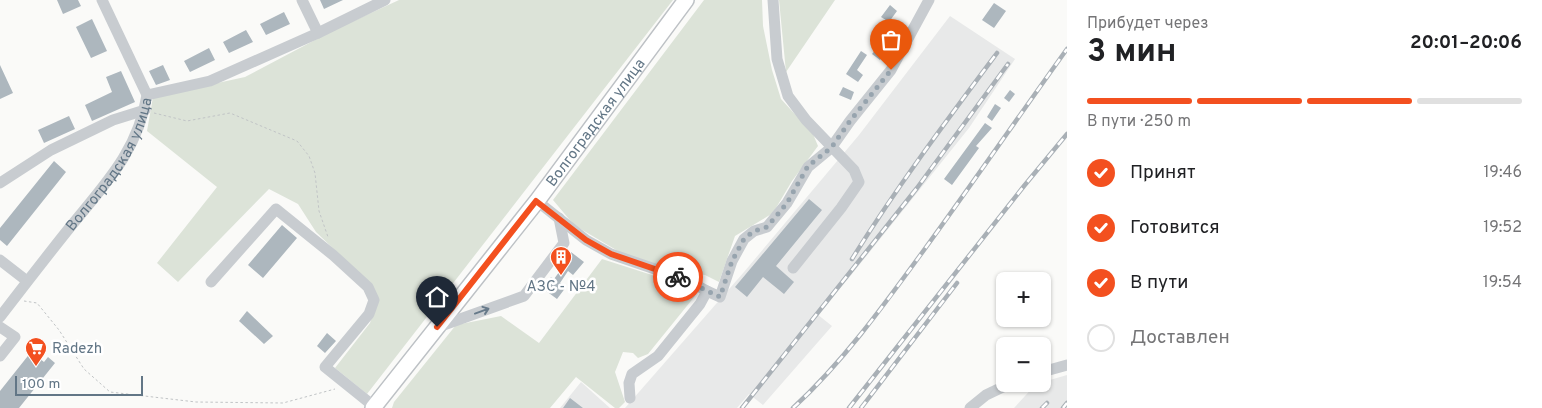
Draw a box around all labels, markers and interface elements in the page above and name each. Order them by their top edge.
text: Прибудет через [1087,14,1209,34]
pin [870,19,912,70]
icon: bag [877,26,905,54]
text: 20:01–20:06 [1410,31,1522,55]
text: 3 мин [1087,33,1177,73]
street label: Волгоградская улица [543,55,650,191]
street label: Волгоградская улица [62,96,157,236]
text: В пути · 250 m [1087,112,1191,132]
icon: check [1087,159,1115,187]
text: Принят [1130,161,1196,185]
text: 19:46 [1483,163,1522,183]
icon: check [1087,214,1115,242]
text: Готовится [1130,216,1220,240]
text: 19:52 [1483,218,1522,238]
building icon: АЗС - №4 [549,245,573,276]
courier [653,252,703,302]
icon: bike [664,263,692,291]
icon: check [1087,269,1115,297]
text: В пути [1130,271,1188,295]
map controls [996,272,1051,392]
button: + [996,272,1051,327]
text: 19:54 [1483,273,1522,293]
pin [416,276,458,327]
place label: АЗС - №4 [527,278,595,297]
icon: home [423,283,451,311]
one-way arrow [474,306,490,315]
text: Доставлен [1130,326,1230,350]
supermarket icon: Radezh [24,336,48,367]
button: − [996,337,1051,392]
place label: Radezh [52,340,102,359]
scale bar [15,373,142,396]
text: 100 m [22,376,60,393]

